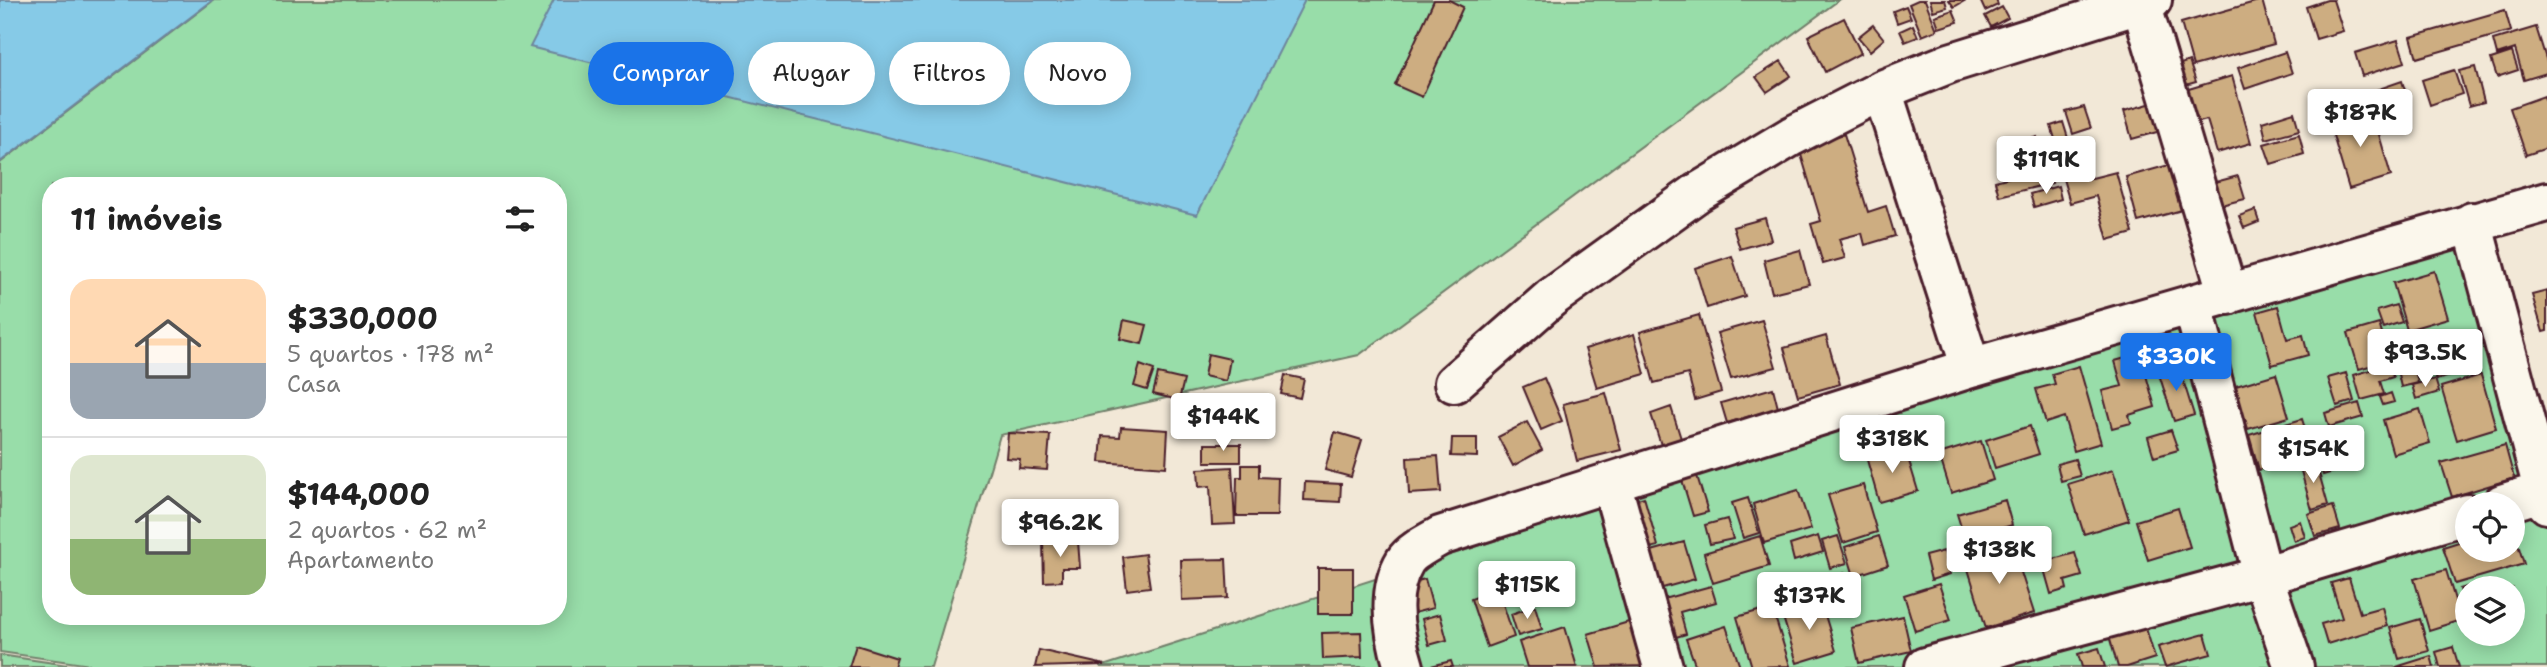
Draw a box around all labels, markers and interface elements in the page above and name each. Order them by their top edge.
chip: Comprar [588,42,734,105]
chip: Alugar [748,42,875,105]
chip: Filtros [889,42,1010,105]
chip: Novo [1024,42,1131,105]
pin: $187K [2311,90,2409,149]
text: $187K [2324,97,2396,127]
pin: $119K [1997,136,2095,196]
text: $119K [2013,144,2079,174]
text: 11 imóveis [70,199,223,240]
icon: filters [501,200,539,238]
text: $330,000 [287,298,438,339]
icon: home [126,307,210,391]
pin: $93.5K [2368,330,2482,389]
pin: $330K [2127,334,2225,393]
text: $93.5K [2384,337,2466,367]
text: 5 quartos · 178 m² [287,339,494,369]
text: $330K [2136,341,2216,371]
text: Casa [287,369,340,399]
pin: $144K [1174,393,1272,453]
text: $144K [1187,401,1259,431]
pin: $318K [1843,416,1941,475]
text: $318K [1856,423,1928,453]
pin: $154K [2264,426,2362,485]
text: $154K [2277,433,2349,463]
text: $144,000 [287,474,430,515]
icon: home [126,483,210,567]
map controls [2455,492,2525,646]
button: locate [2455,492,2525,562]
pin: $96.2K [1003,500,1117,559]
text: $96.2K [1018,507,1102,537]
text: 2 quartos · 62 m² [287,515,487,545]
pin: $138K [1950,526,2048,586]
text: $138K [1963,534,2035,564]
text: Apartamento [287,545,434,575]
pin: $115K [1478,562,1576,621]
text: $115K [1494,569,1560,599]
pin: $137K [1760,572,1858,632]
button: layers [2455,576,2525,646]
text: $137K [1773,580,1845,610]

